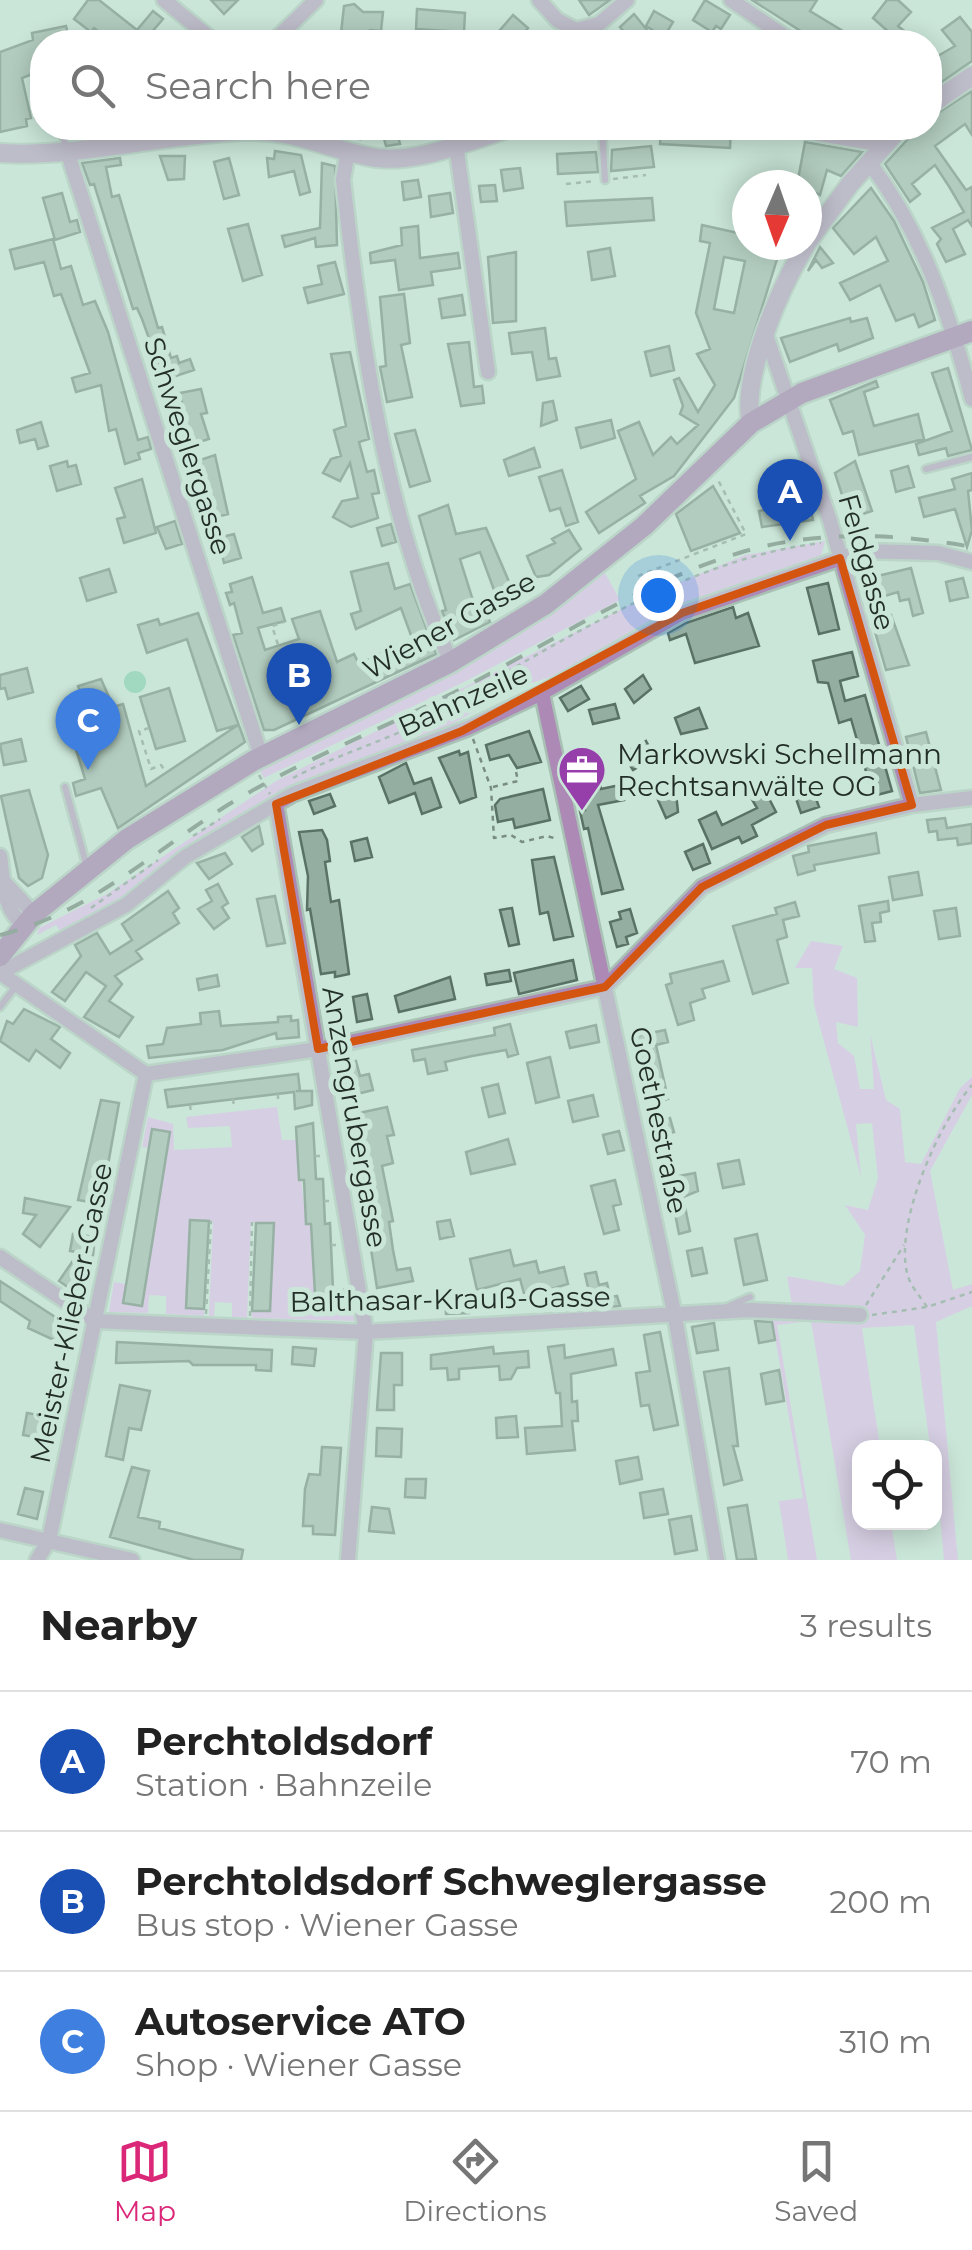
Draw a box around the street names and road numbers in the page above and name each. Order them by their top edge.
street label: Schweglergasse [137,333,239,559]
street label: Feldgasse [831,490,903,634]
street label: Wiener Gasse [357,564,541,686]
street label: Bahnzeile [393,656,533,744]
street label: Anzengrubergasse [315,984,395,1250]
street label: Goethestraße [623,1023,695,1217]
street label: Meister-Klieber-Gasse [23,1160,119,1466]
street label: Balthasar-Krauß-Gasse [289,1279,611,1319]

